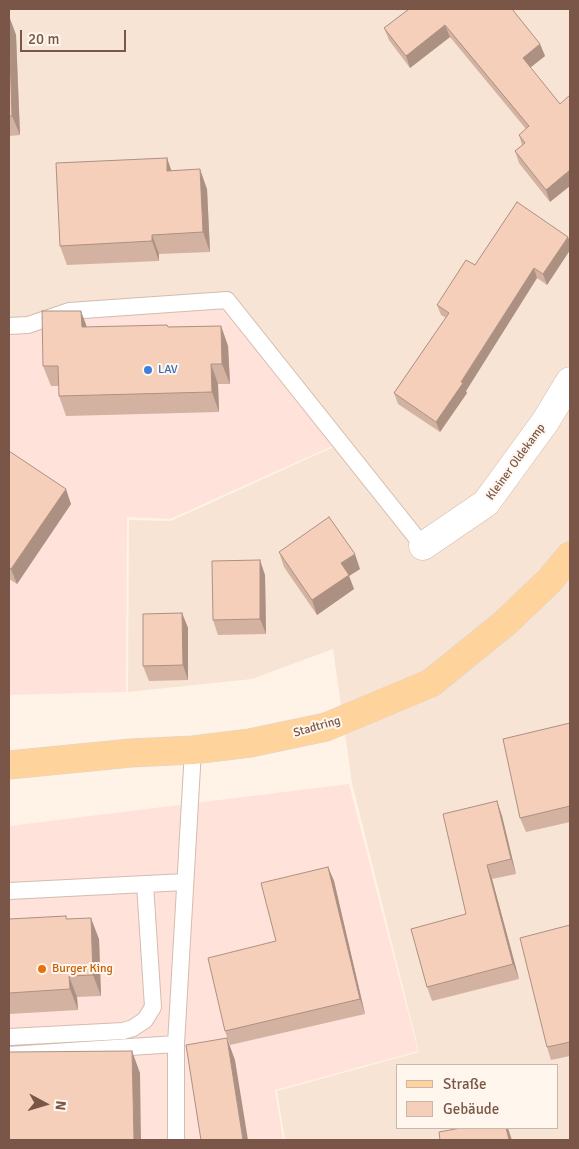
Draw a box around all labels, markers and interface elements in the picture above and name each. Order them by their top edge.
scale bar [22,20,129,52]
text: 20 m [28,30,59,48]
place label: LAV [158,363,178,377]
marker: LAV [142,364,154,376]
street label: Kleiner Oldekamp [483,421,549,503]
street label: Stadtring [292,713,342,741]
place label: Burger King [52,962,113,976]
marker: Burger King [36,963,48,975]
legend [396,1064,559,1129]
text: Straße [443,1075,487,1093]
north arrow [20,1079,70,1129]
text: N [51,1100,69,1111]
text: Gebäude [443,1100,499,1118]

